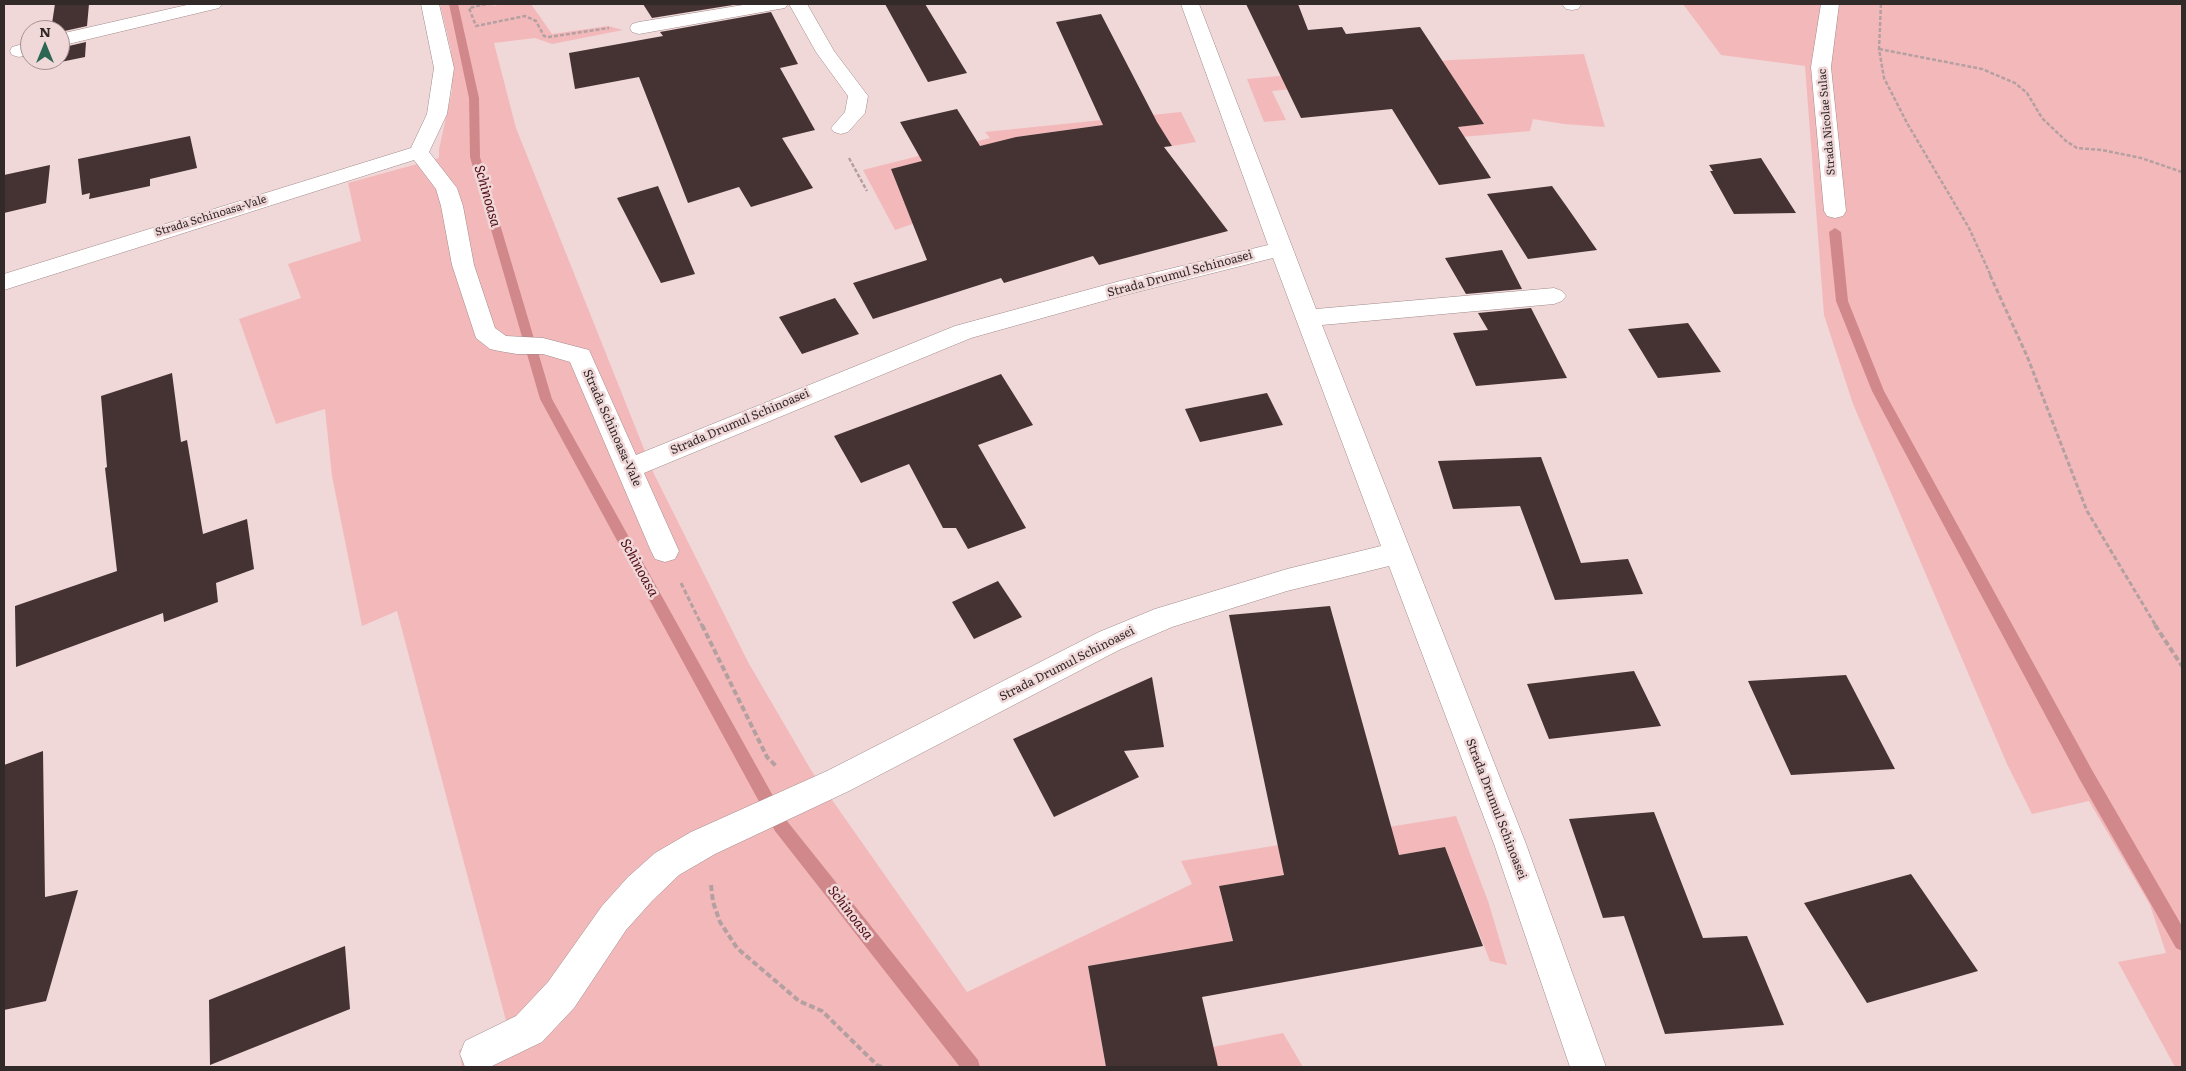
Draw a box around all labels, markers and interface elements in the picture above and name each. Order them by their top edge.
north arrow [20,20,70,70]
text: N [39,21,51,41]
street label: Strada Nicolae Sulac [1816,68,1838,176]
water label: Schinoasa [470,163,504,229]
street label: Strada Schinoasa-Vale [154,193,268,239]
street label: Strada Drumul Schinoasei [1106,248,1254,300]
street label: Strada Schinoasa-Vale [580,367,644,489]
street label: Strada Drumul Schinoasei [668,386,812,458]
water label: Schinoasa [616,536,662,600]
street label: Strada Drumul Schinoasei [997,624,1137,704]
street label: Strada Drumul Schinoasei [1462,737,1530,881]
water label: Schinoasa [824,883,876,943]

